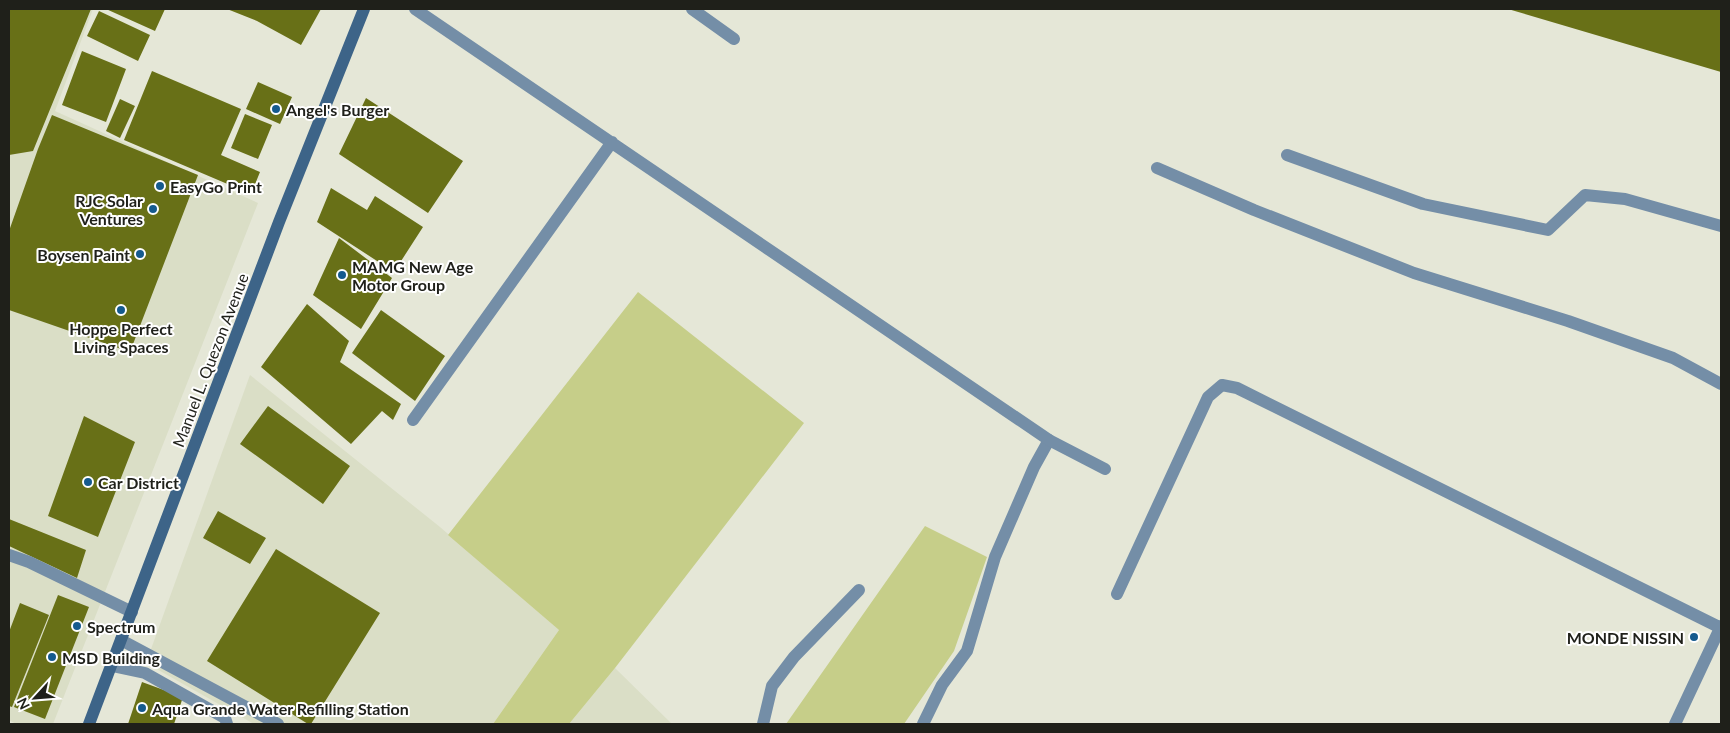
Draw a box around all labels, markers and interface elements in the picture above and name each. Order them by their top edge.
place label: Angel's Burger [285,100,389,119]
marker: Angel's Burger [270,103,282,115]
place label: EasyGo Print [170,177,262,196]
marker: EasyGo Print [154,180,166,192]
place label: RJC Solar Ventures [75,191,143,228]
marker: RJC Solar Ventures [147,203,159,215]
place label: Boysen Paint [37,245,130,264]
marker: Boysen Paint [134,248,146,260]
place label: MAMG New Age Motor Group [352,257,474,294]
marker: MAMG New Age Motor Group [336,269,348,281]
street label: Manuel L. Quezon Avenue [168,270,252,450]
marker: Hoppe Perfect Living Spaces [115,304,127,316]
place label: Hoppe Perfect Living Spaces [69,319,173,356]
place label: Car District [98,473,179,492]
marker: Car District [82,476,94,488]
place label: Spectrum [87,617,155,636]
marker: Spectrum [71,620,83,632]
place label: MONDE NISSIN [1567,628,1684,647]
marker: MONDE NISSIN [1688,631,1700,643]
place label: MSD Building [62,648,161,667]
marker: MSD Building [46,651,58,663]
north arrow [10,673,60,723]
text: N [13,695,33,712]
place label: Aqua Grande Water Refilling Station [151,699,409,718]
marker: Aqua Grande Water Refilling Station [136,702,148,714]

